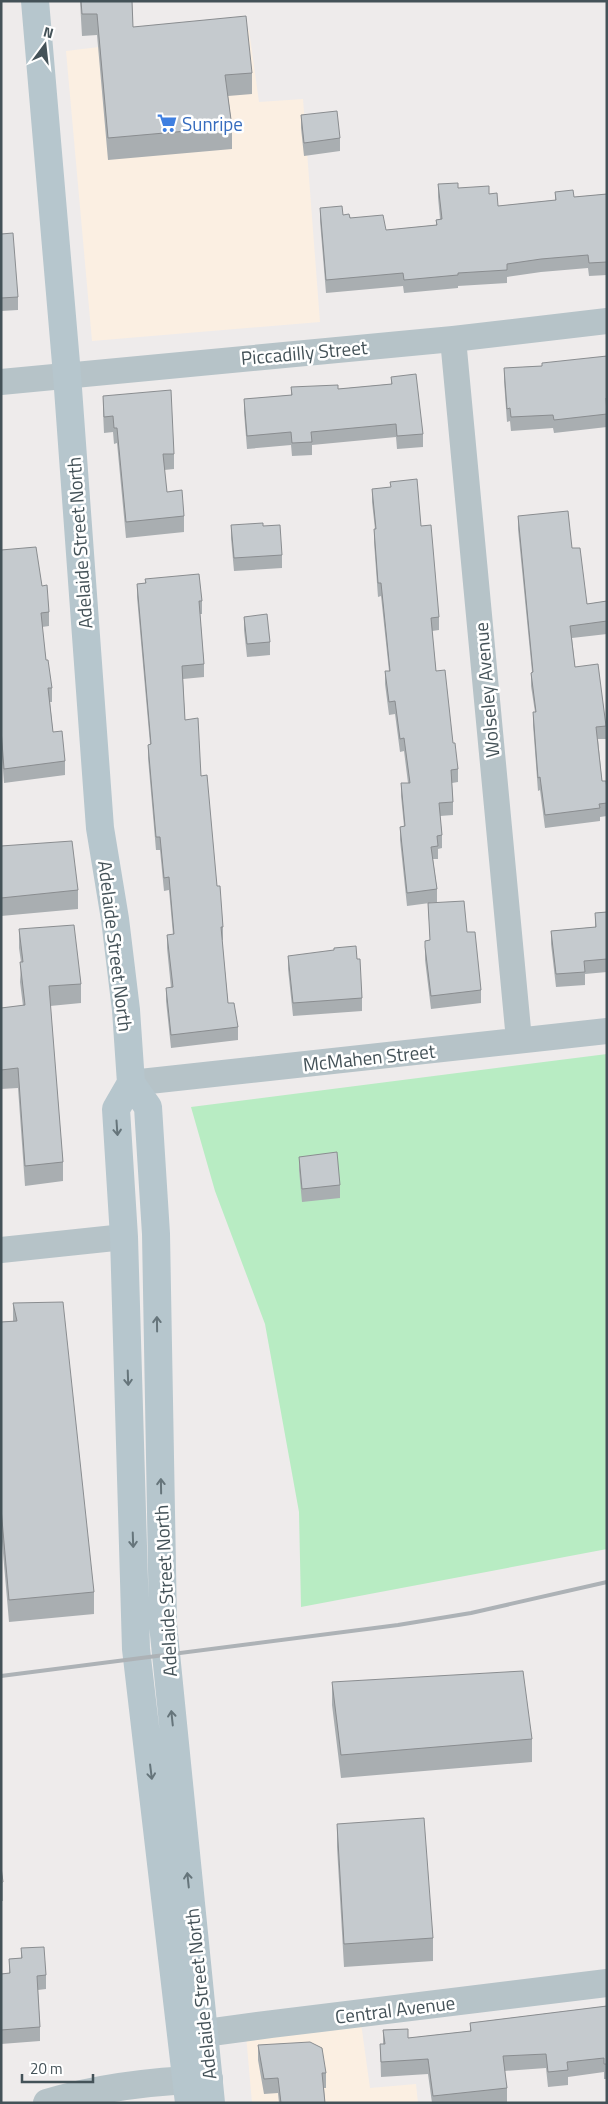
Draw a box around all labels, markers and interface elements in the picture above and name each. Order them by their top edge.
north arrow [20,20,70,70]
text: N [41,21,56,43]
place label: Sunripe [182,109,243,138]
supermarket icon: Sunripe [156,112,178,134]
street label: Piccadilly Street [240,332,369,372]
street label: Adelaide Street North [59,456,99,630]
street label: Wolseley Avenue [466,621,506,759]
street label: Adelaide Street North [91,859,141,1033]
street label: McMahen Street [301,1036,437,1078]
one-way arrow [113,1120,122,1136]
one-way arrow [153,1316,162,1332]
one-way arrow [124,1369,133,1385]
one-way arrow [156,1479,165,1495]
street label: Adelaide Street North [146,1504,184,1678]
one-way arrow [128,1532,138,1548]
one-way arrow [168,1711,177,1727]
one-way arrow [146,1763,156,1779]
one-way arrow [184,1872,193,1888]
street label: Adelaide Street North [177,1907,223,2081]
street label: Central Avenue [333,1987,457,2031]
scale bar [22,2052,94,2084]
text: 20 m [30,2057,63,2080]

